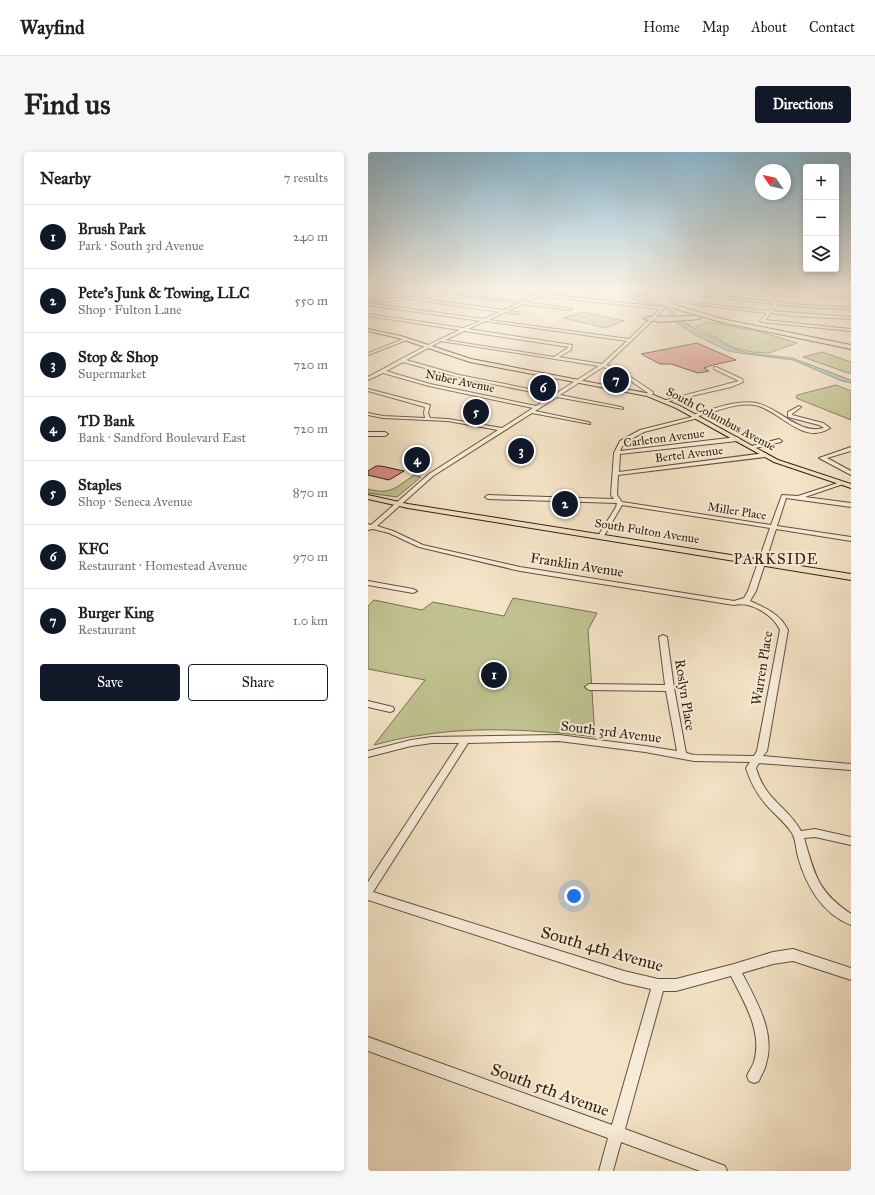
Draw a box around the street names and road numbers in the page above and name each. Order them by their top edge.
street label: Nuber Avenue [424,367,496,395]
street label: South Columbus Avenue [664,384,778,454]
street label: Carleton Avenue [623,426,705,450]
street label: Bertel Avenue [654,443,724,465]
street label: Miller Place [707,499,767,523]
street label: South Fulton Avenue [594,516,700,546]
street label: Franklin Avenue [529,549,625,581]
street label: Warren Place [748,630,776,706]
street label: Roslyn Place [671,658,699,732]
street label: South 3rd Avenue [560,717,662,747]
street label: South 4th Avenue [538,922,666,976]
street label: South 5th Avenue [488,1059,612,1121]

